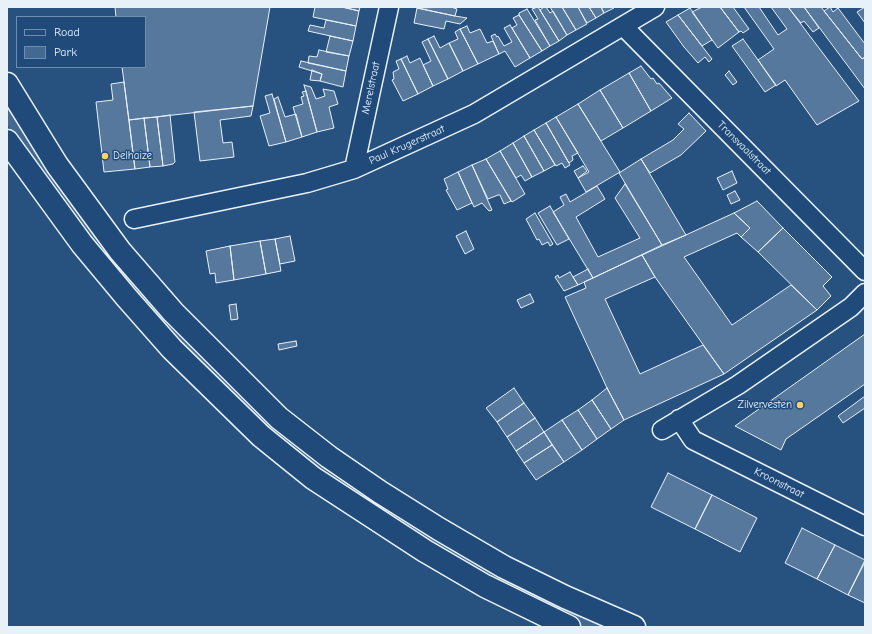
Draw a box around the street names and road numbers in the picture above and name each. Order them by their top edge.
street label: Merelstraat [359,61,383,115]
street label: Transvaalstraat [714,118,774,178]
street label: Paul Krugerstraat [367,122,447,168]
street label: Kroonstraat [752,465,806,501]

